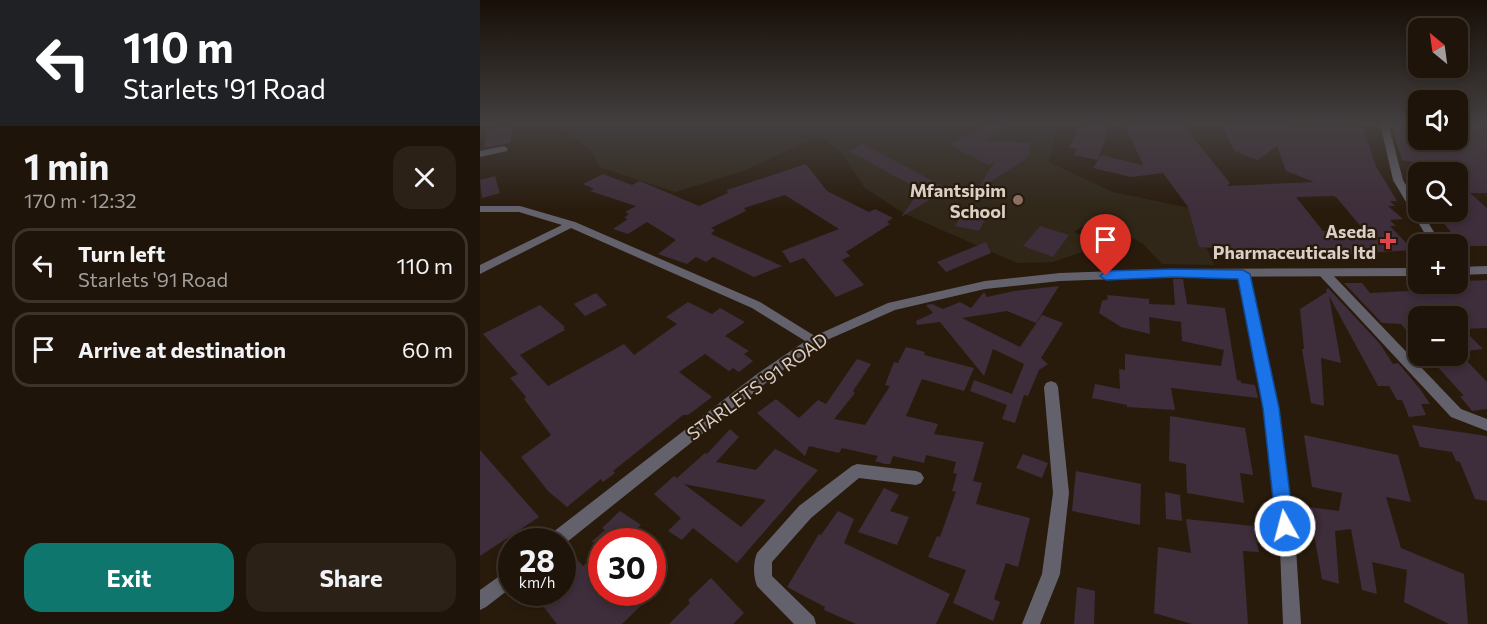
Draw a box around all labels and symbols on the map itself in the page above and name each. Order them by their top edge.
north arrow [1408,18,1468,78]
place label: Mfantsipim School [910,179,1006,222]
marker: Mfantsipim School [1011,193,1025,207]
pin [1080,214,1131,276]
place label: Aseda Pharmaceuticals ltd [1213,220,1376,263]
marker: Aseda Pharmaceuticals ltd [1381,234,1395,248]
street label: STARLETS '91 ROAD [682,328,832,444]
position arrow [1253,494,1317,558]
speed limit sign: 30 [588,528,666,606]

